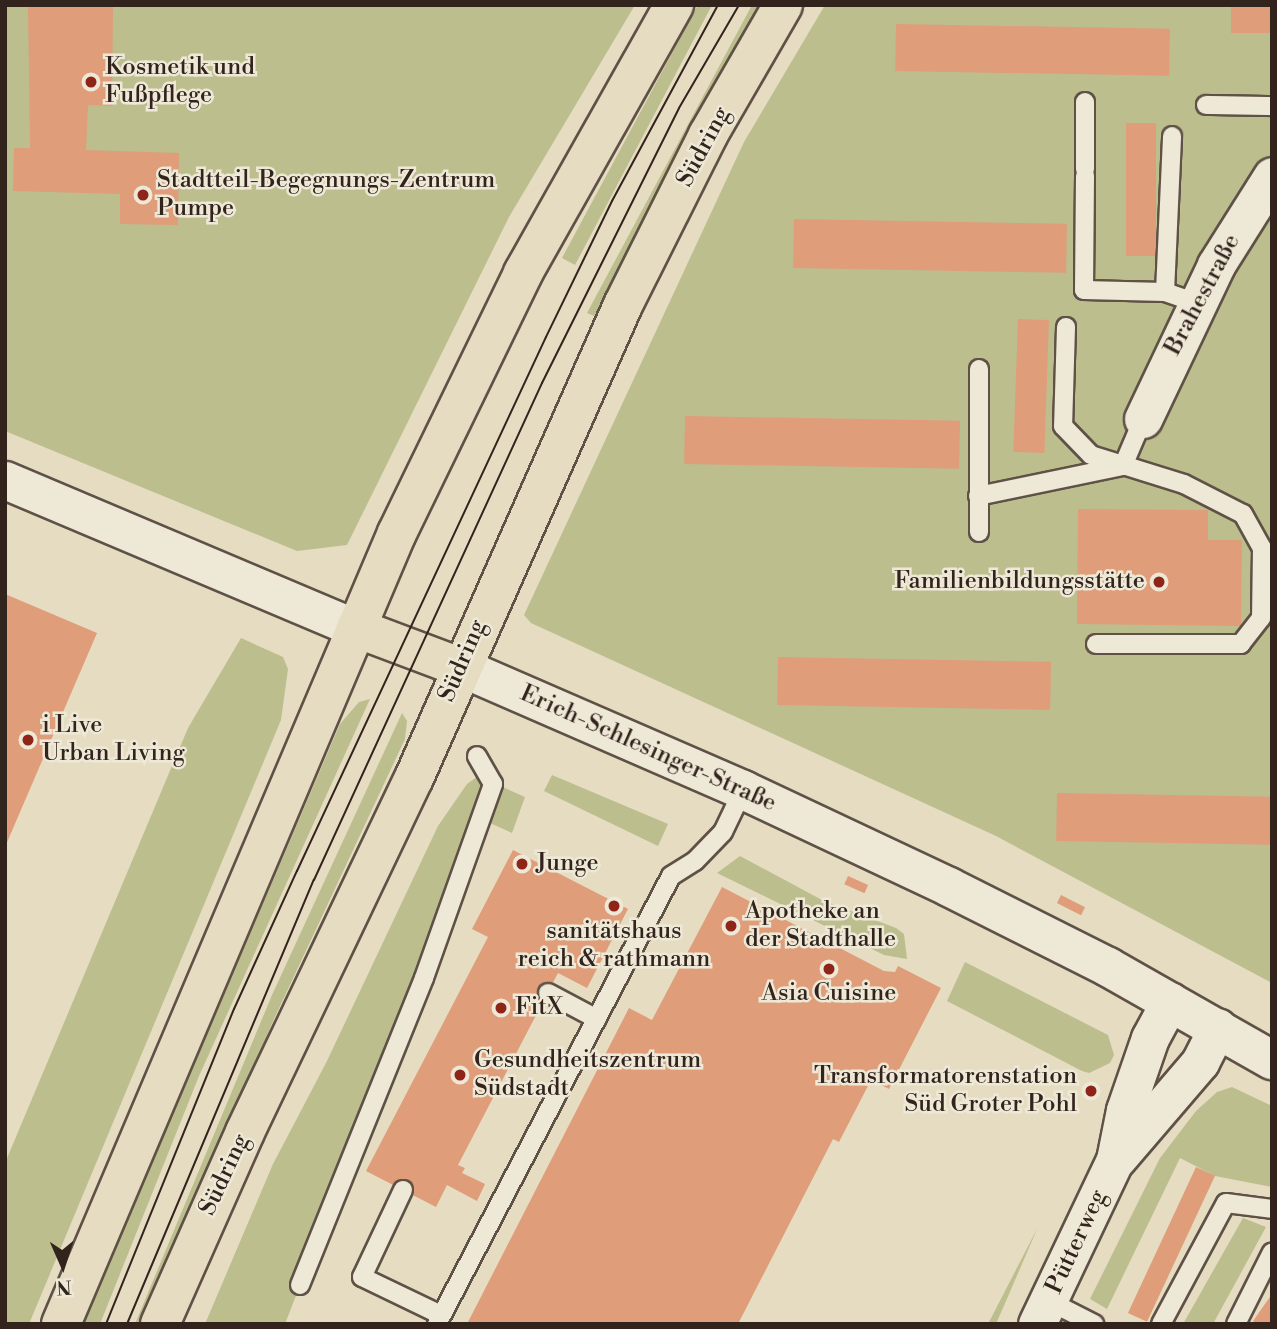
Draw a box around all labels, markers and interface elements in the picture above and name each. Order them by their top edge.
place label: Kosmetik und Fußpflege [105,54,255,110]
marker: Kosmetik und Fußpflege [83,74,99,90]
street label: Südring [671,102,737,192]
place label: Stadtteil-Begegnungs-Zentrum Pumpe [157,167,495,223]
marker: Stadtteil-Begegnungs-Zentrum Pumpe [135,187,151,203]
street label: Brahestraße [1159,230,1247,360]
place label: Familienbildungsstätte [894,568,1145,596]
marker: Familienbildungsstätte [1151,574,1167,590]
street label: Südring [433,616,493,706]
street label: Erich-Schlesinger-Straße [516,679,780,819]
place label: i Live Urban Living [42,712,185,768]
marker: i Live Urban Living [20,732,36,748]
place label: Junge [536,850,599,878]
marker: Junge [514,856,530,872]
marker: sanitätshaus reich & rathmann [606,898,622,914]
place label: Apotheke an der Stadthalle [745,898,896,954]
place label: sanitätshaus reich & rathmann [518,918,710,974]
marker: Apotheke an der Stadthalle [723,918,739,934]
marker: Asia Cuisine [821,961,837,977]
place label: Asia Cuisine [762,980,896,1008]
place label: FitX [515,994,563,1022]
marker: FitX [493,1000,509,1016]
place label: Gesundheitszentrum Südstadt [474,1047,701,1103]
place label: Transformatorenstation Süd Groter Pohl [814,1063,1077,1119]
marker: Gesundheitszentrum Südstadt [452,1067,468,1083]
marker: Transformatorenstation Süd Groter Pohl [1083,1083,1099,1099]
street label: Südring [194,1130,256,1220]
street label: Pütterweg [1040,1185,1114,1299]
north arrow [28,1231,98,1301]
text: N [56,1275,72,1299]

